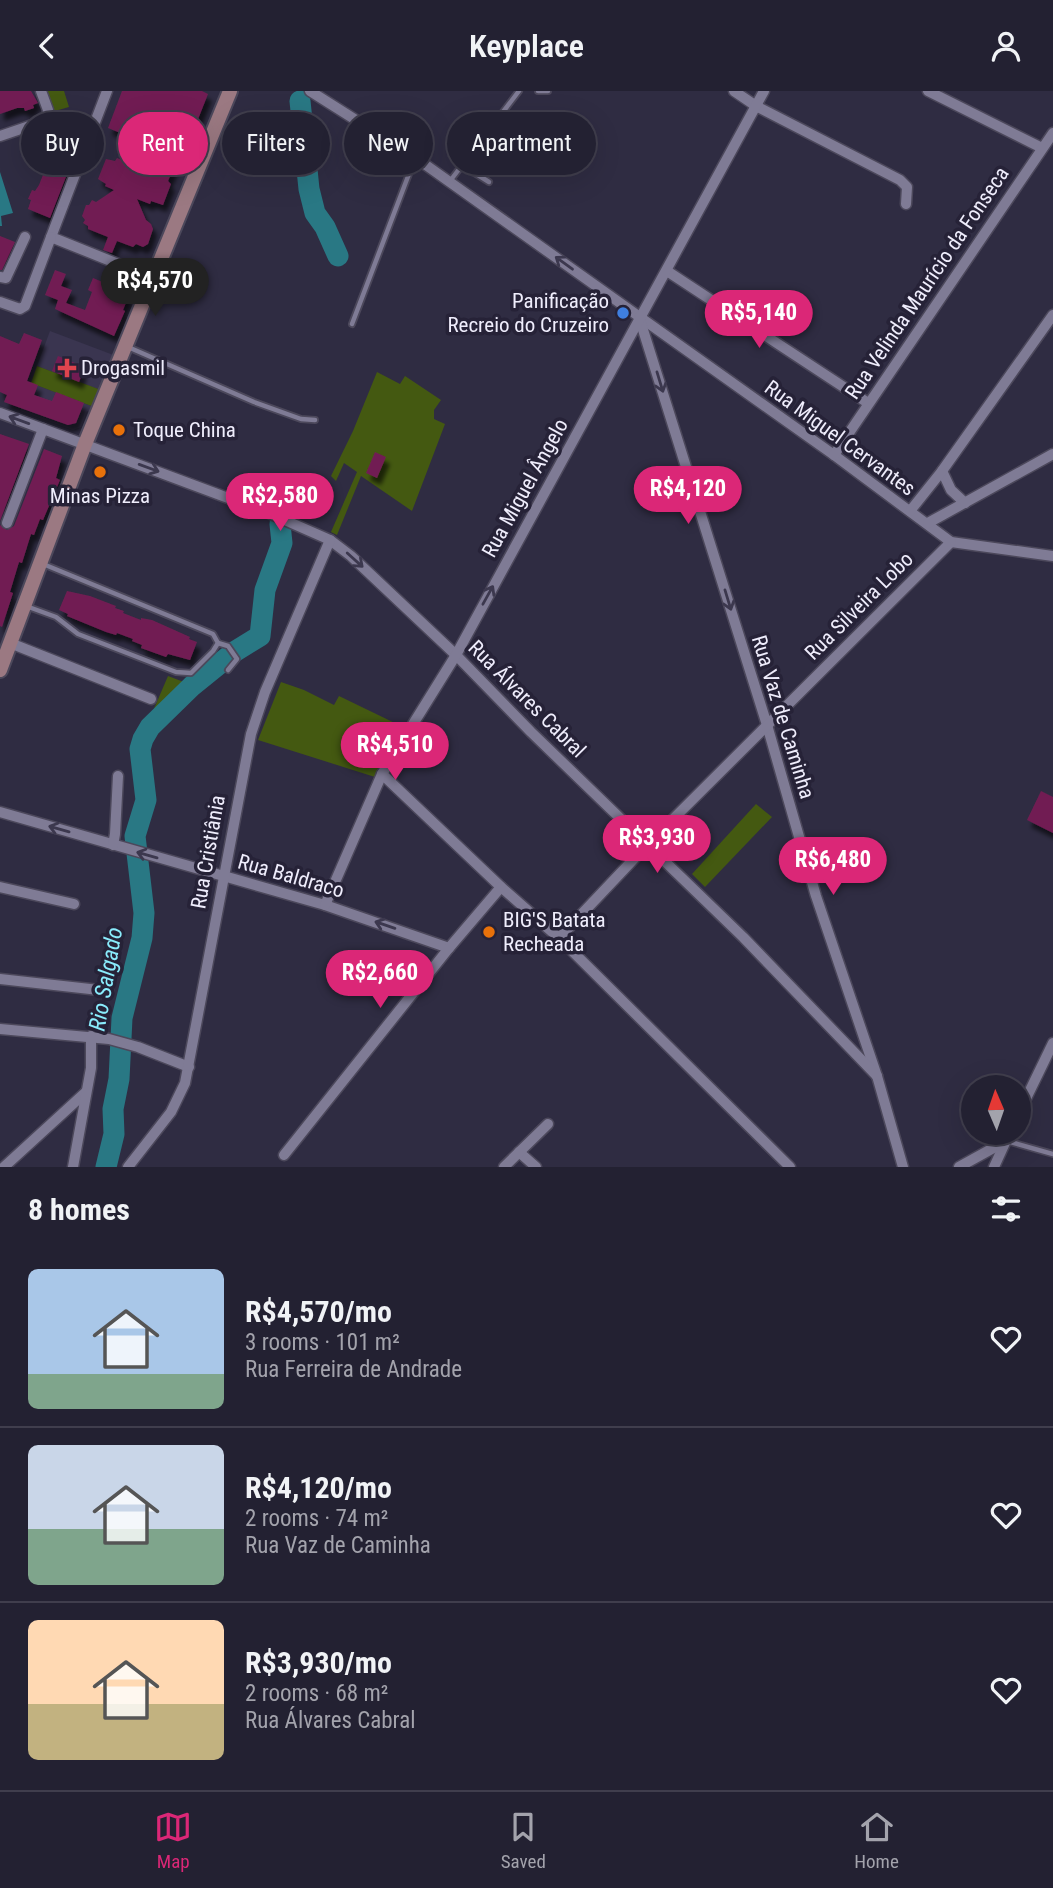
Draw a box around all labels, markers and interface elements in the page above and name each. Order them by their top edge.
icon: back [28,27,66,65]
text: Keyplace [469,27,584,65]
icon: person [987,27,1025,65]
chip: Buy [21,112,104,175]
chip: Rent [118,112,208,175]
chip: Filters [222,112,330,175]
chip: New [344,112,433,175]
chip: Apartment [447,112,596,175]
street label: Rua Velinda Maurício da Fonseca [840,162,1014,404]
one-way arrow [555,256,574,271]
pin: R$4,570 [90,259,220,318]
text: R$4,570 [117,267,193,294]
place label: Panificação Recreio do Cruzeiro [447,289,609,337]
pin: R$5,140 [694,291,824,350]
text: R$5,140 [721,299,797,326]
marker: Panificação Recreio do Cruzeiro [615,305,631,321]
place label: Drogasmil [81,356,165,380]
marker: Drogasmil [59,360,75,376]
one-way arrow [654,371,667,393]
street label: Rua Miguel Cervantes [760,375,920,501]
one-way arrow [9,413,31,425]
street label: Rua Miguel Ângelo [477,415,573,561]
place label: Toque China [133,418,236,442]
marker: Toque China [111,422,127,438]
one-way arrow [137,463,159,475]
marker: Minas Pizza [92,464,108,480]
pin: R$4,120 [623,467,753,526]
pin: R$2,580 [215,473,345,533]
text: R$4,120 [650,475,726,502]
text: R$2,580 [242,482,318,509]
place label: Minas Pizza [50,484,150,508]
street label: Rua Silveira Lobo [800,547,918,665]
one-way arrow [346,552,363,569]
one-way arrow [482,585,495,606]
one-way arrow [722,588,735,610]
street label: Rua Vaz de Caminha [747,632,819,802]
street label: Rua Álvares Cabral [463,635,591,763]
pin: R$4,510 [330,723,460,782]
text: R$4,510 [357,731,433,758]
street label: Rua Cristiânia [186,793,230,911]
pin: R$3,930 [592,815,722,875]
one-way arrow [48,822,70,835]
text: R$3,930 [619,824,695,851]
pin: R$6,480 [768,837,898,897]
text: R$6,480 [795,846,871,873]
one-way arrow [136,848,159,861]
street label: Rua Baldraco [235,849,347,903]
place label: BIG'S Batata Recheada [503,908,606,956]
one-way arrow [374,918,396,930]
marker: BIG'S Batata Recheada [481,924,497,940]
water label: Rio Salgado [84,925,128,1033]
pin: R$2,660 [315,951,445,1010]
text: R$2,660 [342,959,418,986]
north arrow [961,1075,1031,1145]
map controls [961,1075,1031,1145]
icon: filters [987,1190,1025,1228]
text: 8 homes [28,1192,130,1227]
text: R$4,570/mo [245,1294,392,1329]
icon: home [84,1297,168,1381]
icon: heart [987,1320,1025,1358]
text: 3 rooms · 101 m² [245,1329,400,1356]
text: Rua Ferreira de Andrade [245,1356,462,1383]
text: R$4,120/mo [245,1470,392,1505]
icon: home [84,1473,168,1557]
icon: heart [987,1496,1025,1534]
text: 2 rooms · 74 m² [245,1505,388,1532]
text: Rua Vaz de Caminha [245,1532,431,1559]
text: R$3,930/mo [245,1645,392,1680]
icon: home [84,1648,168,1732]
icon: heart [987,1671,1025,1709]
text: 2 rooms · 68 m² [245,1680,388,1707]
text: Rua Álvares Cabral [245,1707,415,1734]
tab: Map [154,1808,192,1873]
tab: Saved [501,1808,546,1873]
tab: Home [854,1808,899,1873]

